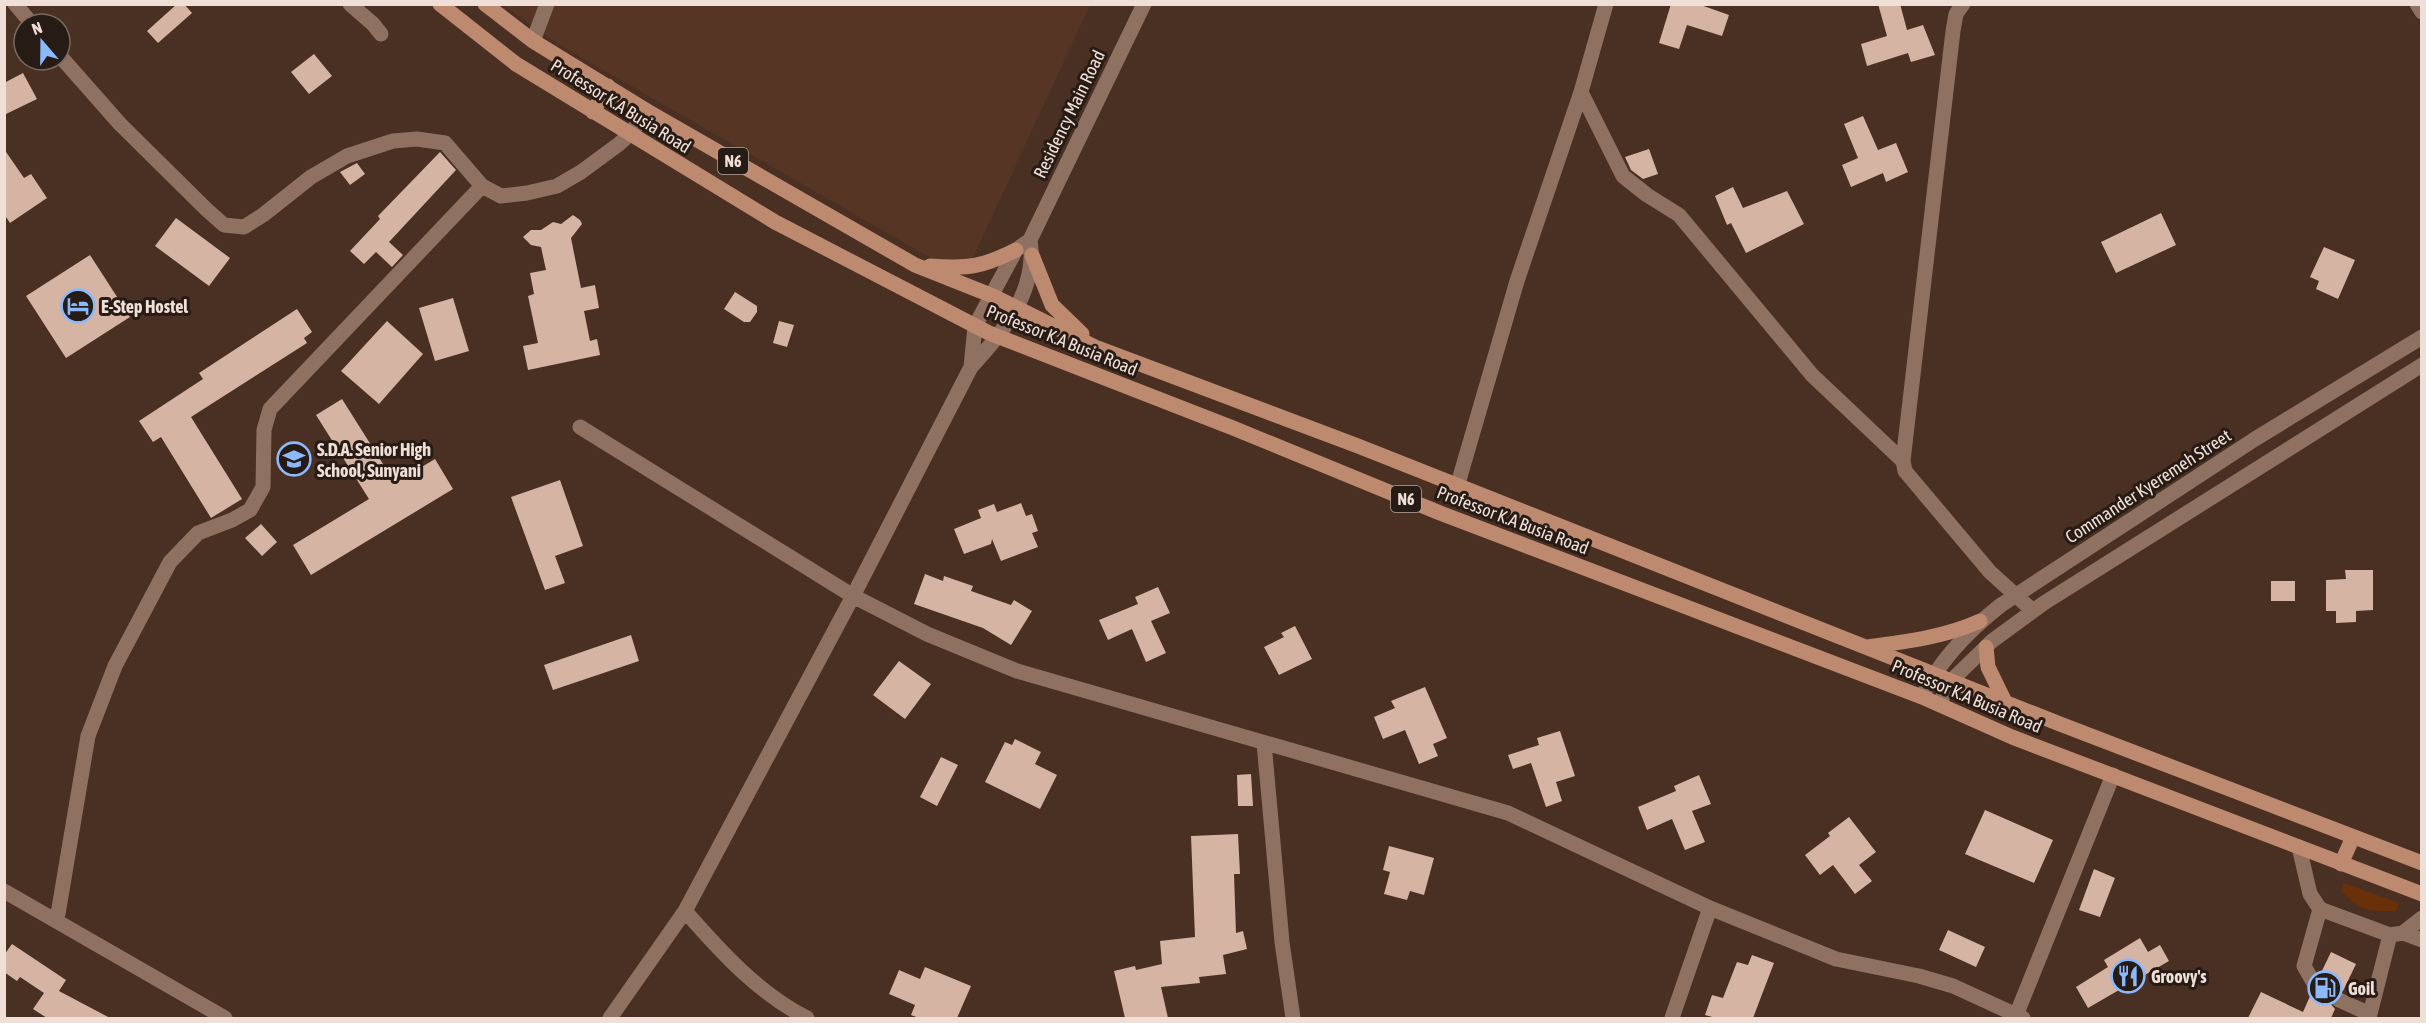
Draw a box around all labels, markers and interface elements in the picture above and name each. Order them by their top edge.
north arrow [12,12,72,72]
text: N [29,18,44,38]
street label: Residency Main Road [1029,47,1109,181]
street label: Professor K.A Busia Road [547,54,695,158]
road number: N6 [718,148,748,174]
hotel icon: E-Step Hostel [60,288,96,324]
place label: E-Step Hostel [101,296,188,317]
street label: Professor K.A Busia Road [983,300,1141,380]
street label: Commander Kyeremeh Street [2061,425,2235,547]
place label: S.D.A. Senior High School, Sunyani [317,439,431,481]
school or university icon: S.D.A. Senior High School, Sunyani [276,441,312,477]
street label: Professor K.A Busia Road [1434,481,1592,559]
road number: N6 [1391,486,1421,512]
street label: Professor K.A Busia Road [1889,655,2045,737]
restaurant icon: Groovy's [2110,958,2146,994]
place label: Groovy's [2151,966,2207,987]
fuel station icon: Goil [2307,970,2343,1006]
place label: Goil [2348,978,2375,999]

